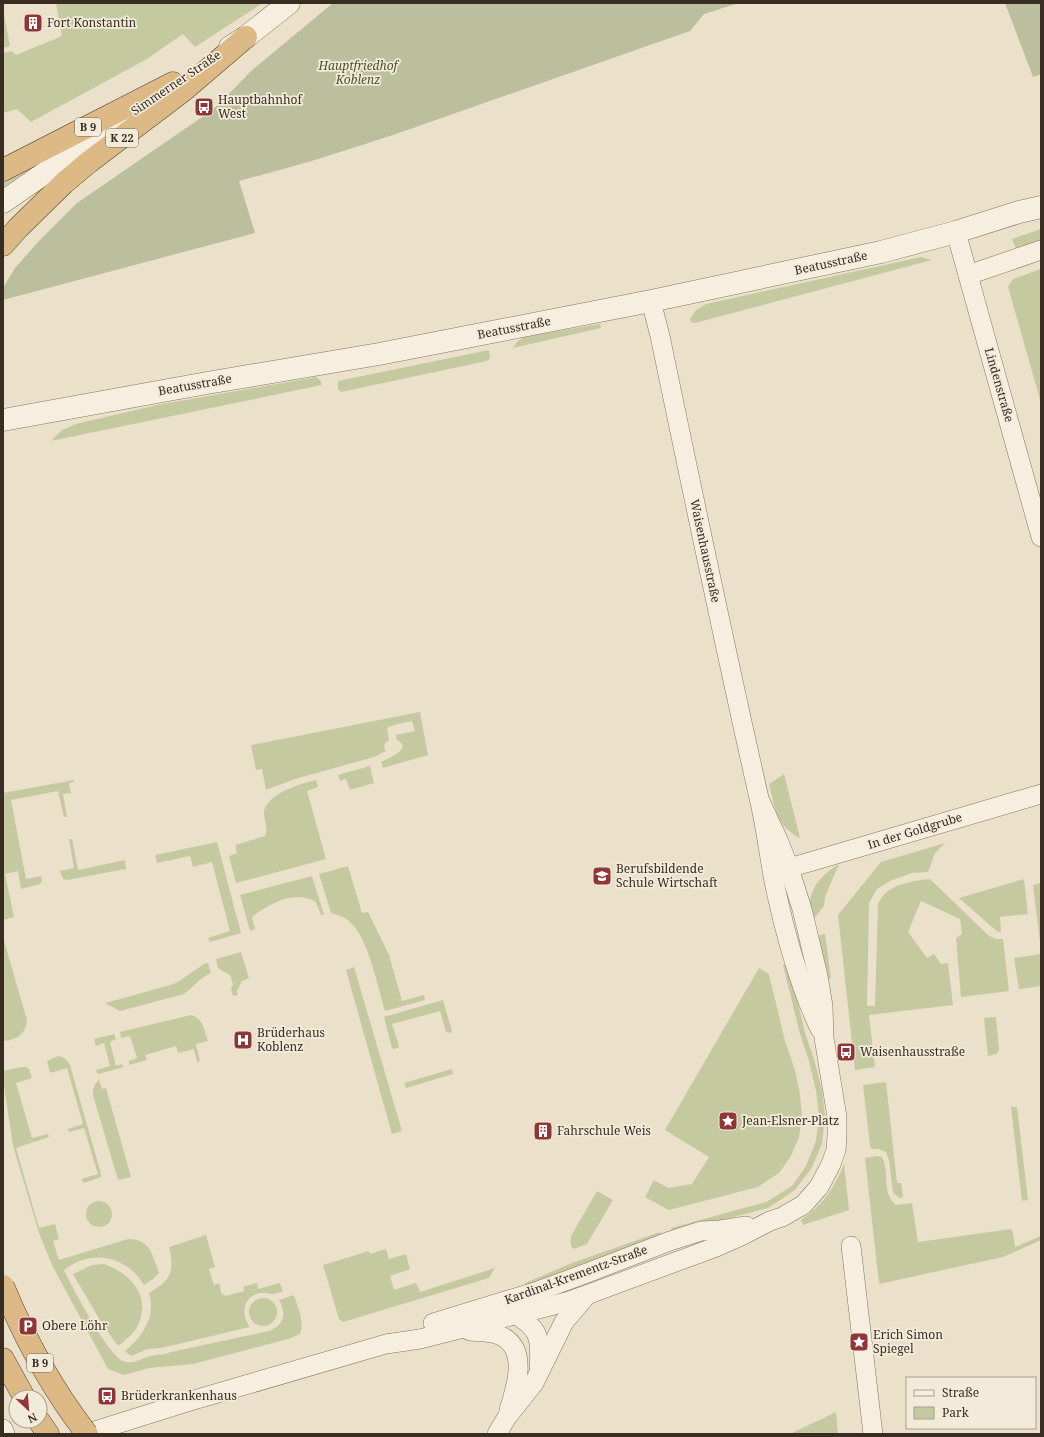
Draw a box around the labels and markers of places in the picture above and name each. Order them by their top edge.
building icon: Fort Konstantin [22,12,44,34]
place label: Fort Konstantin [47,14,137,31]
place label: Hauptbahnhof West [218,91,304,122]
bus stop icon: Hauptbahnhof West [193,96,215,118]
place label: Berufsbildende Schule Wirtschaft [616,860,718,891]
school or university icon: Berufsbildende Schule Wirtschaft [591,865,613,887]
place label: Brüderhaus Koblenz [257,1024,325,1055]
hospital icon: Brüderhaus Koblenz [232,1029,254,1051]
bus stop icon: Waisenhausstraße [835,1041,857,1063]
place label: Waisenhausstraße [860,1043,965,1060]
place icon: Jean-Elsner-Platz [717,1110,739,1132]
place label: Jean-Elsner-Platz [741,1112,839,1129]
building icon: Fahrschule Weis [532,1120,554,1142]
place label: Fahrschule Weis [557,1122,651,1139]
parking icon: Obere Löhr [17,1315,39,1337]
place label: Obere Löhr [42,1317,108,1334]
place label: Erich Simon Spiegel [873,1326,943,1357]
place icon: Erich Simon Spiegel [848,1331,870,1353]
bus stop icon: Brüderkrankenhaus [96,1385,118,1407]
place label: Brüderkrankenhaus [121,1387,237,1404]

